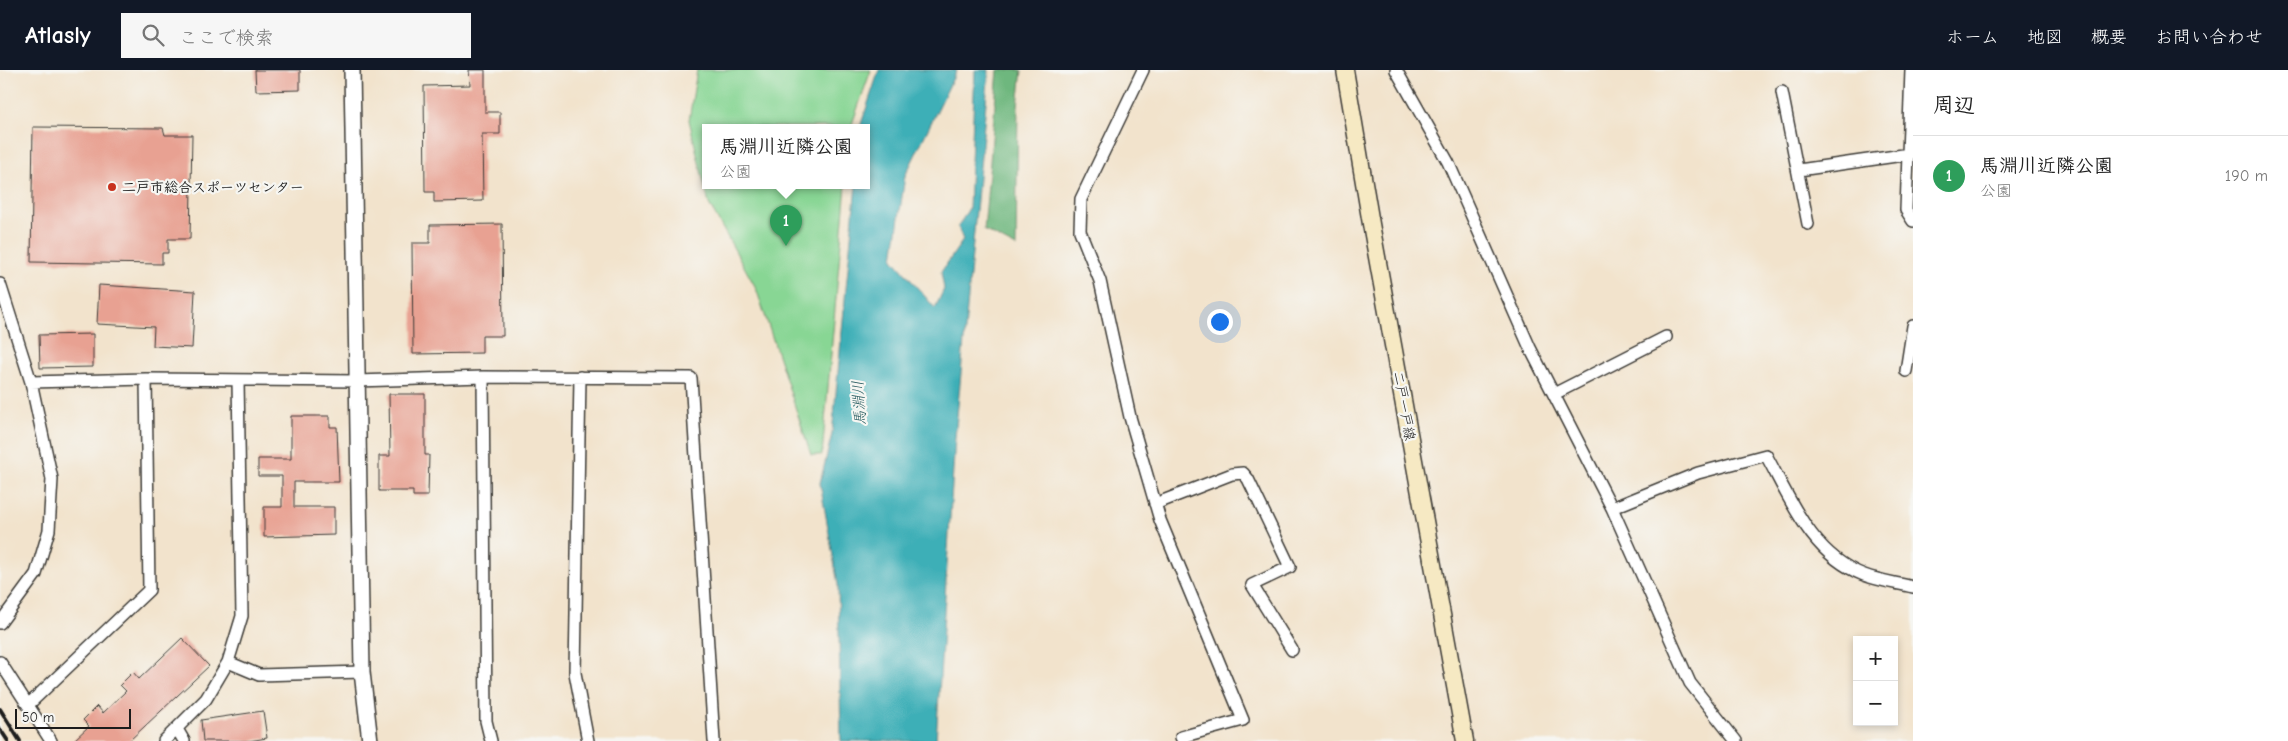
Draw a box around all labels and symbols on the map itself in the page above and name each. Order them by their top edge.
place label: 二戸市総合スポーツセンター [122,179,304,196]
marker: 二戸市総合スポーツセンター [106,181,118,193]
pin: 1 [770,205,802,246]
your location [1207,309,1233,335]
street label: 二戸一戸線 [1390,370,1418,442]
water label: 馬淵川 [848,380,870,426]
scale bar [15,706,131,729]

